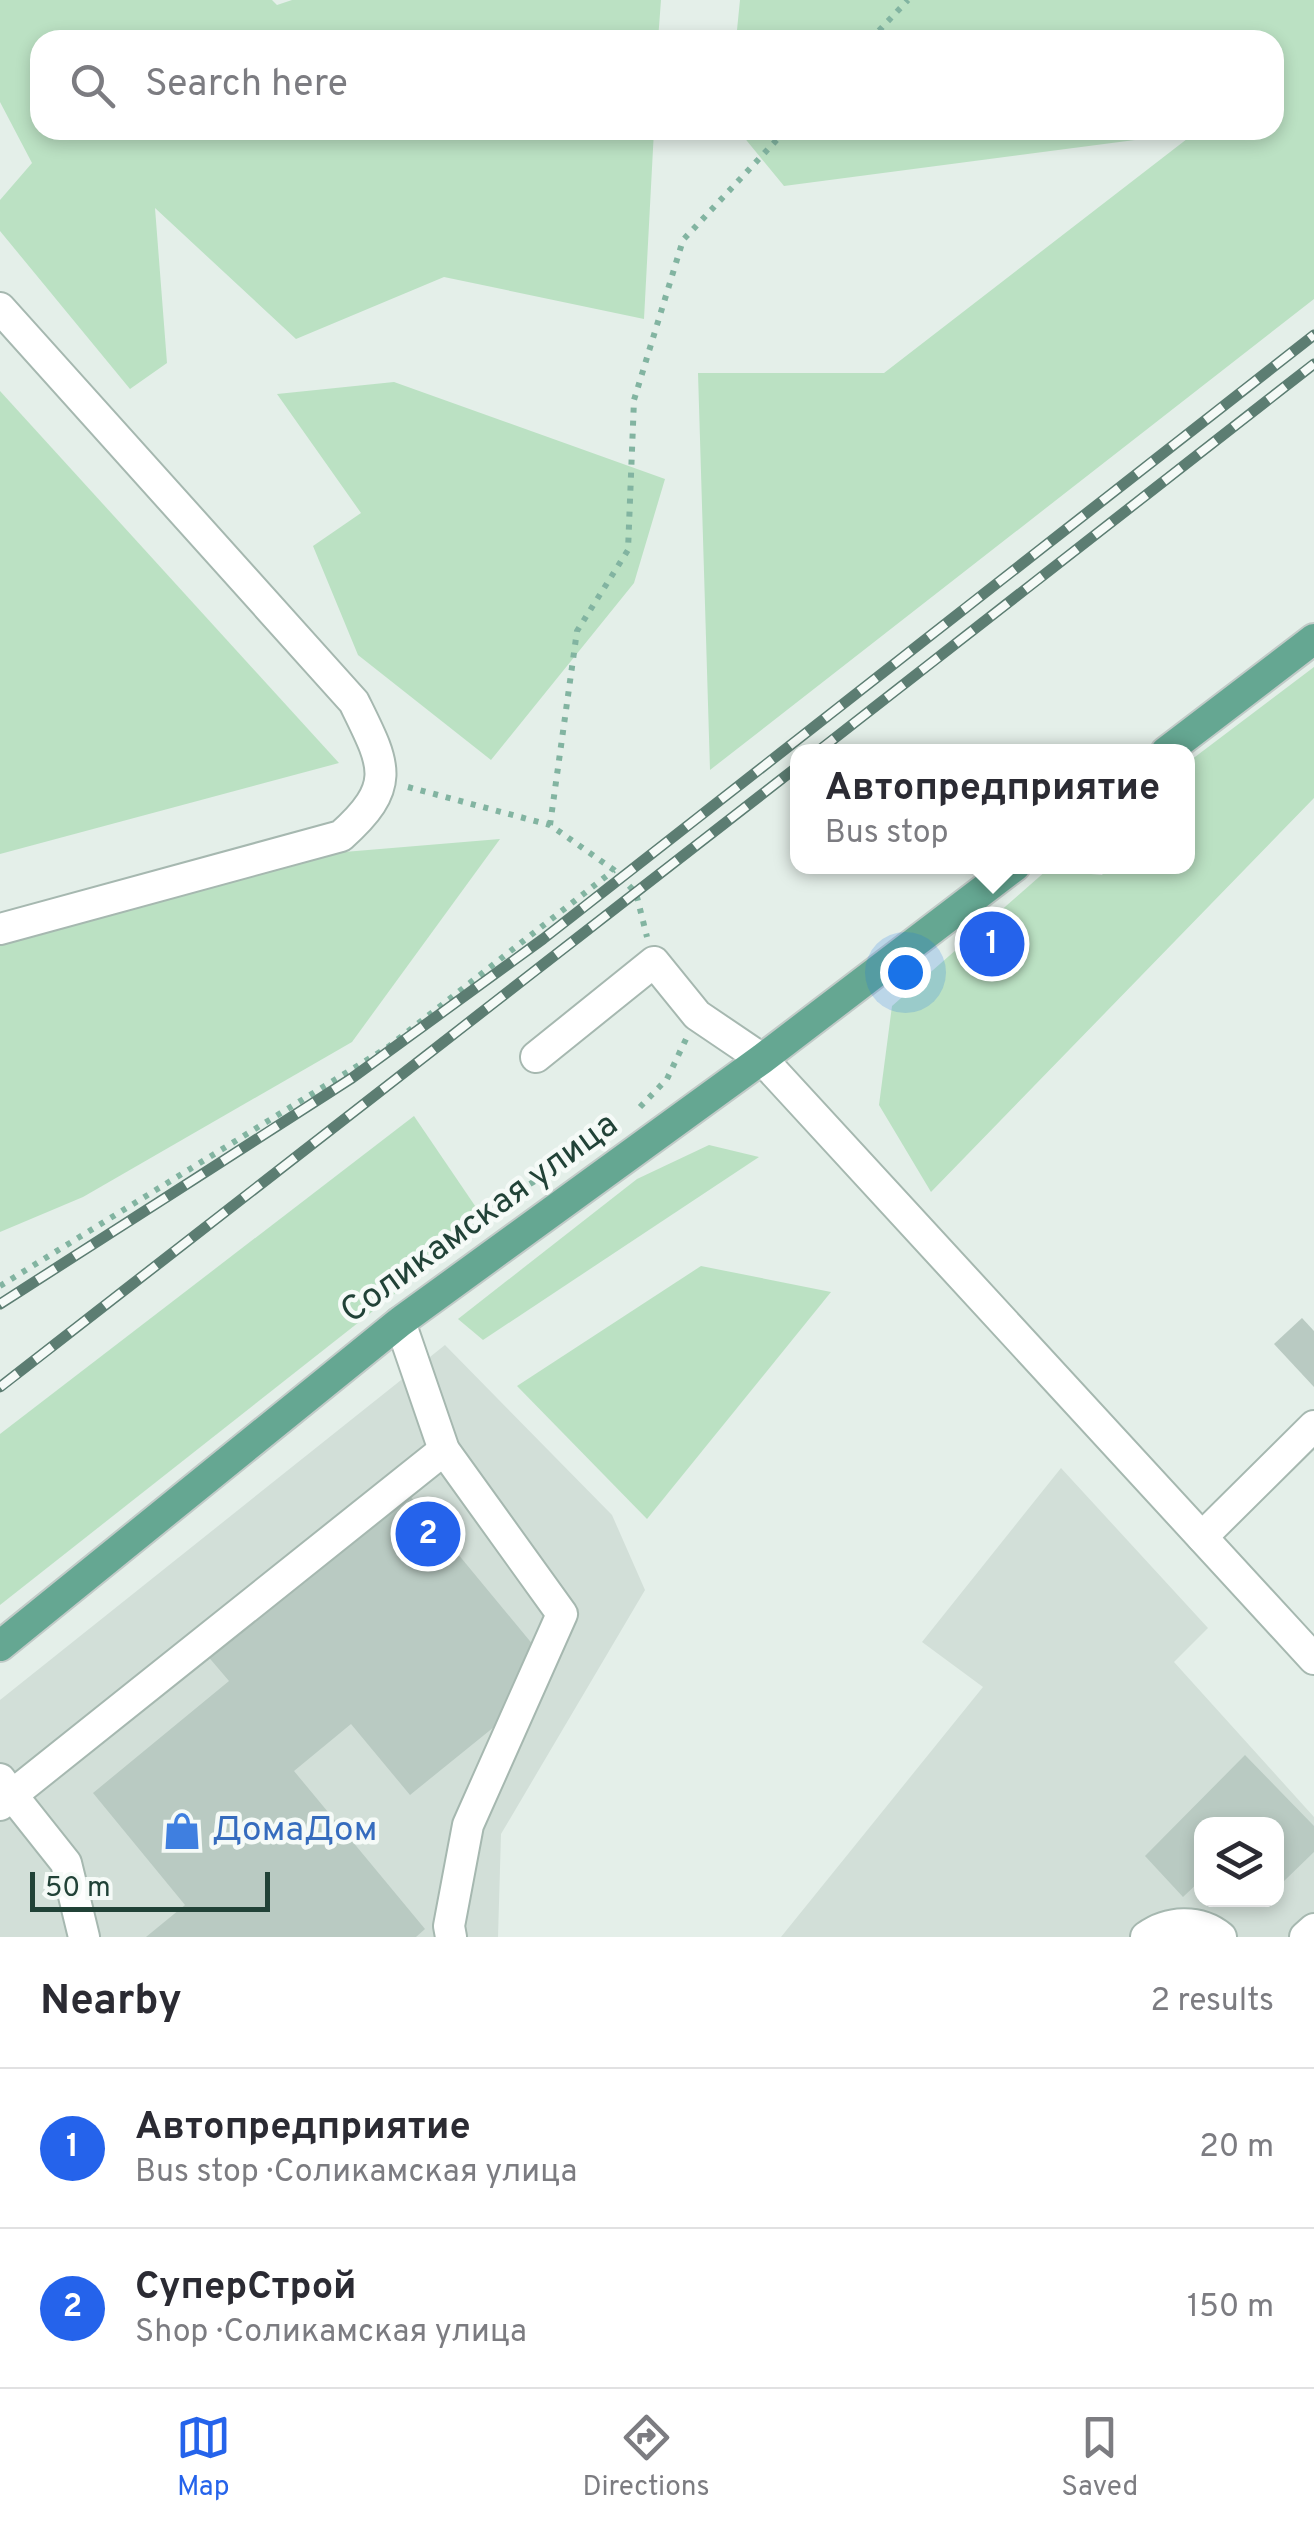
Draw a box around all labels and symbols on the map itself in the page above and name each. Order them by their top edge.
pin: 1 [960,906,1024,982]
your location [880,947,931,998]
street label: Соликамская улица [333,1104,627,1334]
pin: 2 [396,1496,460,1572]
place label: ДомаДом [212,1809,377,1853]
shop icon: ДомаДом [161,1810,203,1852]
scale bar [30,1867,270,1912]

